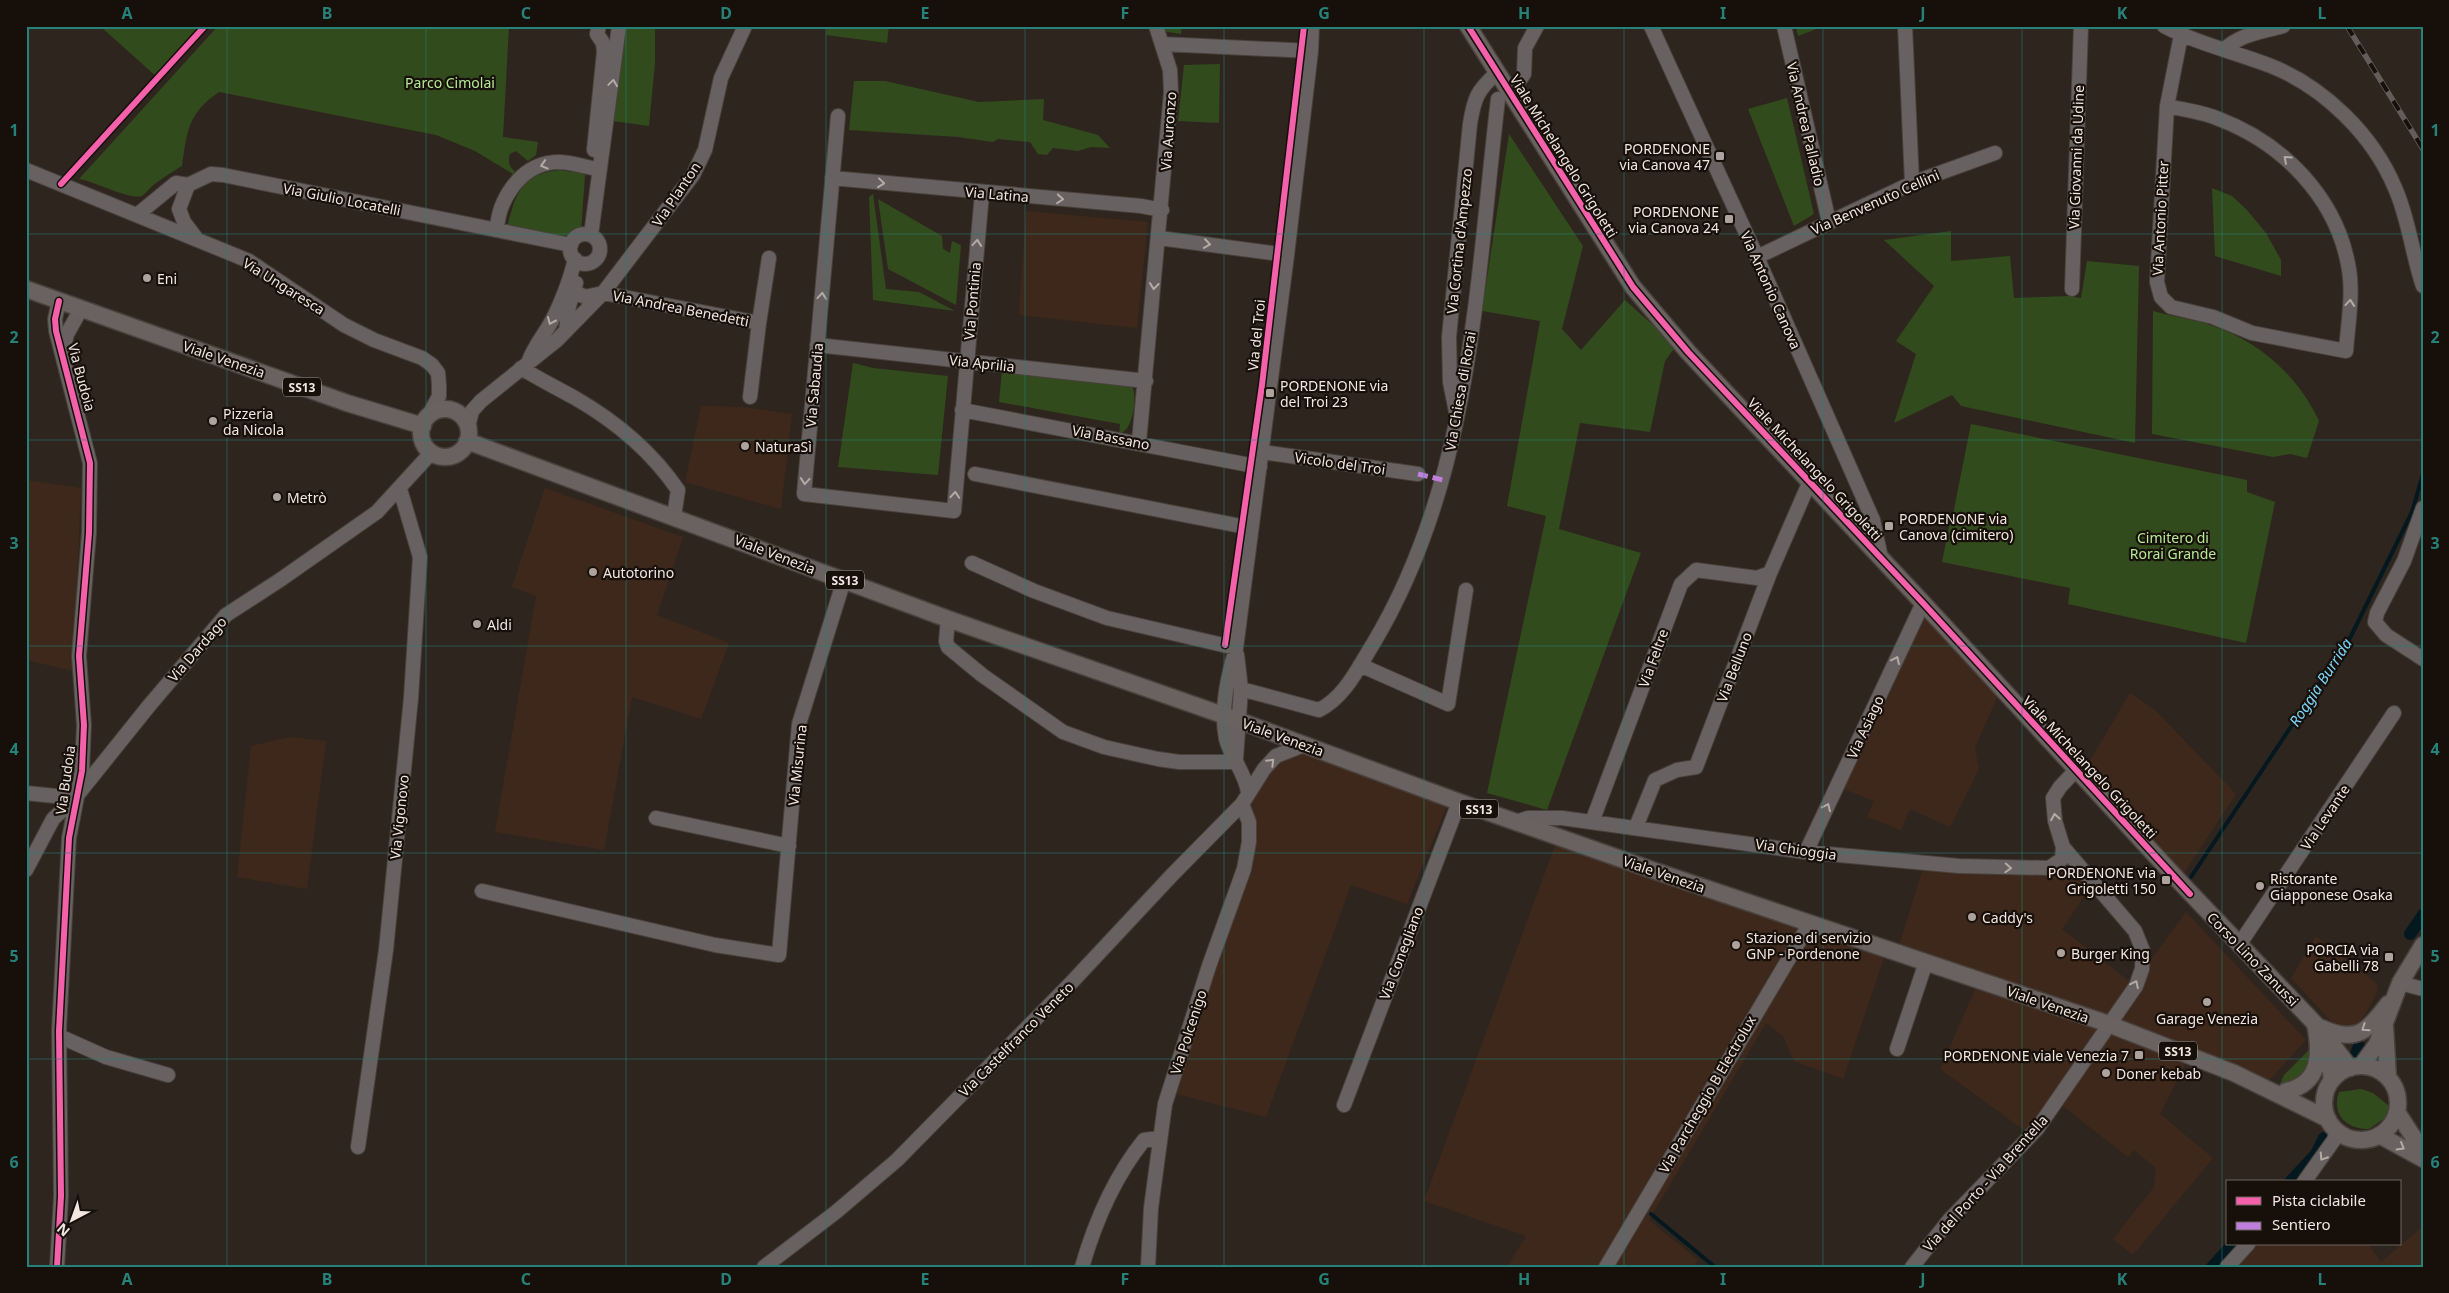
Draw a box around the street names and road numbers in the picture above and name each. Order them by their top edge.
street label: Via Andrea Palladio [1782,60,1830,188]
street label: Viale Michelangelo Grigoletti [1506,71,1622,241]
street label: Via Giovanni da Udine [2064,85,2088,229]
street label: Via Auronzo [1156,91,1180,171]
street label: Via Planton [647,158,705,230]
street label: Via Antonio Pitter [2148,160,2173,276]
street label: Via Benvenuto Cellini [1808,165,1942,239]
street label: Via Cortina d'Ampezzo [1442,167,1476,315]
street label: Via Giulio Locatelli [282,178,402,220]
street label: Via Latina [964,182,1030,206]
street label: Via Antonio Canova [1736,228,1806,352]
street label: Via Ungaresca [239,253,329,319]
street label: Via Pontinia [959,261,985,341]
street label: Via Andrea Benedetti [611,285,751,331]
street label: Via del Troi [1243,298,1269,372]
street label: Via Chiesa di Rorai [1440,330,1480,452]
street label: Viale Venezia [180,336,268,382]
street label: Via Budoia [64,341,100,413]
street label: Via Sabaudia [801,342,827,428]
street label: Via Aprilia [948,350,1016,376]
road number: SS13 [283,378,321,397]
street label: Viale Michelangelo Grigoletti [1744,393,1886,545]
street label: Via Bassano [1070,420,1152,454]
street label: Vicolo del Troi [1293,447,1387,479]
street label: Viale Venezia [732,530,818,578]
road number: SS13 [826,570,864,590]
street label: Via Dardago [163,612,231,686]
street label: Via Feltre [1634,626,1672,690]
street label: Via Belluno [1712,629,1756,705]
street label: Viale Michelangelo Grigoletti [2019,691,2161,843]
street label: Via Asiago [1842,692,1888,762]
street label: Viale Venezia [1240,713,1326,761]
street label: Via Misurina [783,724,811,806]
street label: Via Budoia [51,744,79,816]
street label: Via Vigonovo [385,774,413,860]
street label: Via Levante [2296,781,2354,853]
road number: SS13 [1460,800,1498,819]
street label: Via Chioggia [1754,834,1838,864]
street label: Viale Venezia [1620,851,1708,897]
street label: Via Conegliano [1375,904,1427,1002]
street label: Corso Lino Zanussi [2203,908,2303,1010]
street label: Via Castelfranco Veneto [954,977,1078,1101]
street label: Viale Venezia [2004,981,2092,1027]
street label: Via Polcenigo [1165,987,1211,1077]
street label: Via Parcheggio B Electrolux [1654,1011,1760,1176]
road number: SS13 [2159,1042,2197,1060]
street label: Via del Porto - Via Brentella [1918,1111,2052,1255]

